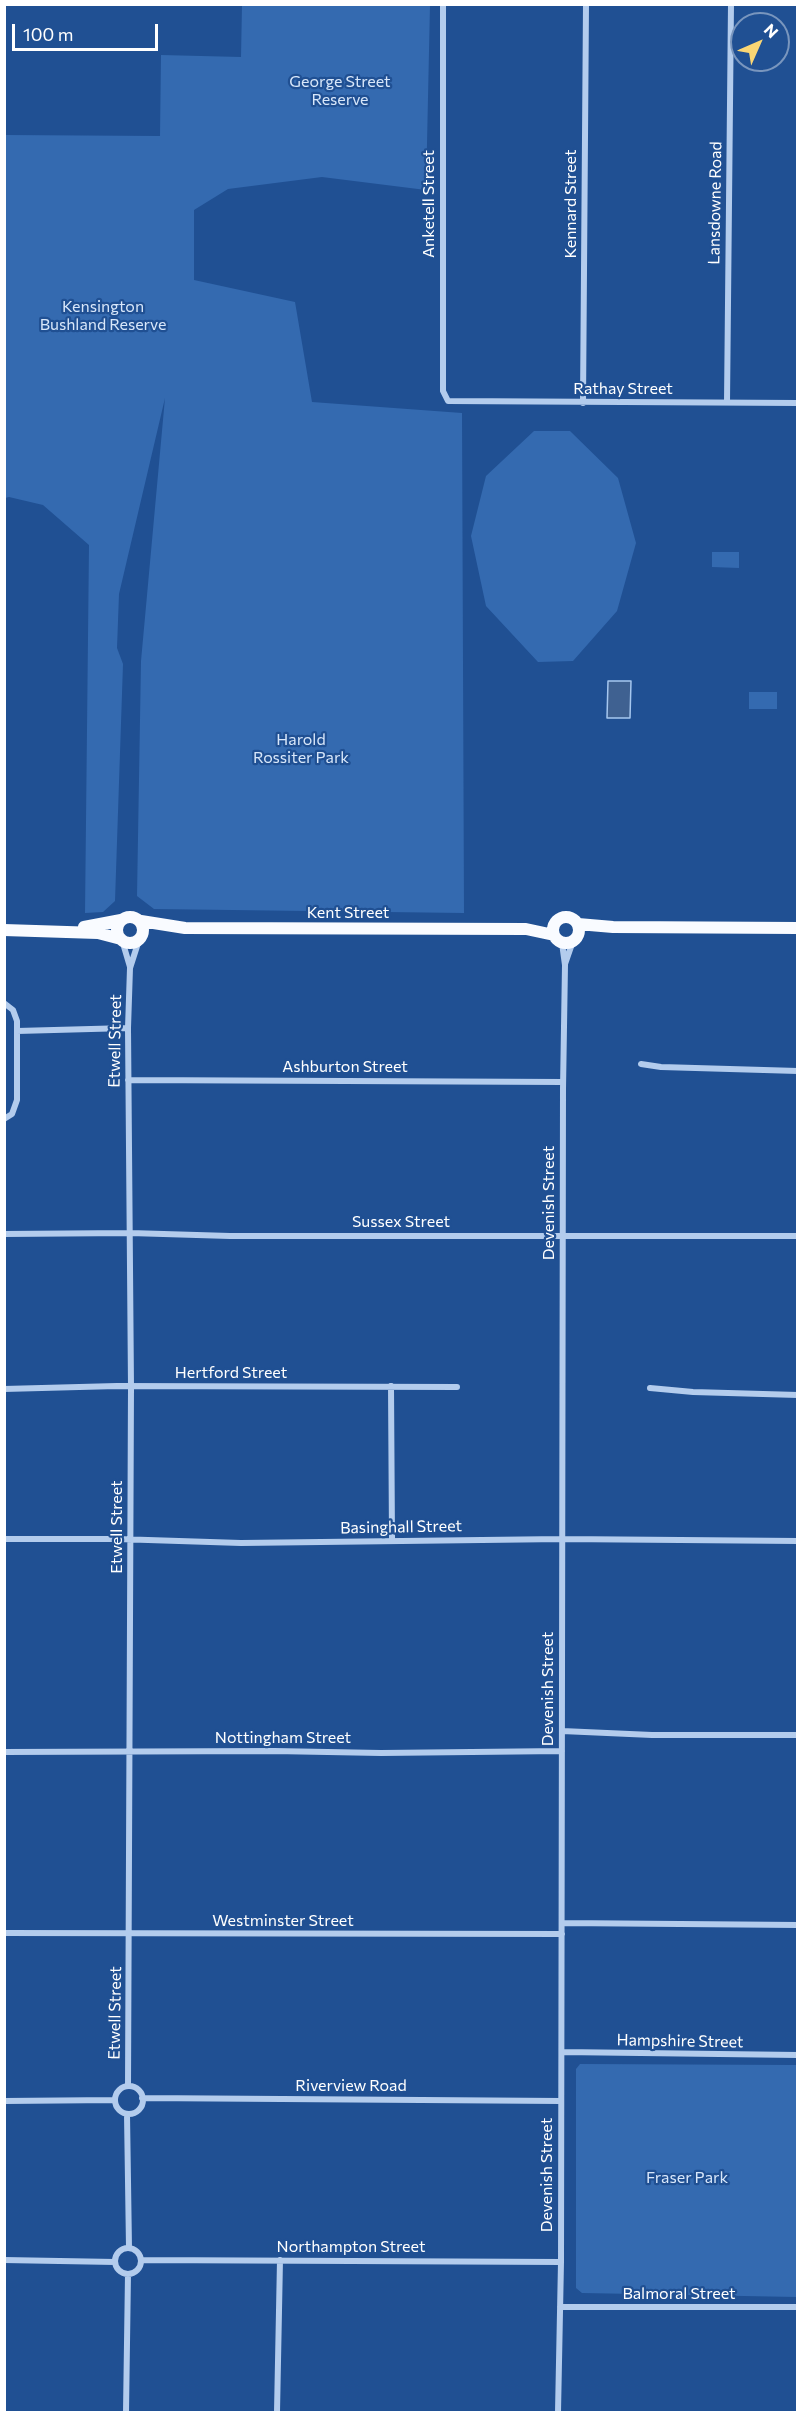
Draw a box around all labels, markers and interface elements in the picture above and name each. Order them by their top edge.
scale bar [15,12,160,50]
north arrow [730,12,790,72]
text: N [761,19,783,41]
text: 100 m [23,23,73,45]
park label: George Street Reserve [289,72,391,110]
street label: Lansdowne Road [704,141,726,265]
street label: Anketell Street [419,150,439,258]
street label: Kennard Street [561,150,581,258]
park label: Kensington Bushland Reserve [40,297,166,335]
street label: Rathay Street [573,379,673,399]
park label: Harold Rossiter Park [253,730,349,768]
street label: Kent Street [307,903,389,923]
street label: Etwell Street [105,994,125,1088]
street label: Ashburton Street [282,1057,408,1077]
street label: Devenish Street [539,1146,559,1260]
street label: Sussex Street [352,1212,450,1232]
street label: Hertford Street [175,1363,287,1383]
street label: Etwell Street [107,1480,127,1574]
street label: Basinghall Street [340,1516,462,1538]
street label: Devenish Street [538,1632,558,1746]
street label: Nottingham Street [215,1728,351,1748]
street label: Westminster Street [212,1911,354,1931]
street label: Etwell Street [105,1966,125,2060]
street label: Hampshire Street [616,2030,744,2052]
street label: Riverview Road [295,2076,407,2096]
street label: Devenish Street [537,2118,557,2232]
park label: Fraser Park [646,2168,728,2188]
street label: Northampton Street [277,2237,425,2257]
street label: Balmoral Street [622,2284,736,2304]

